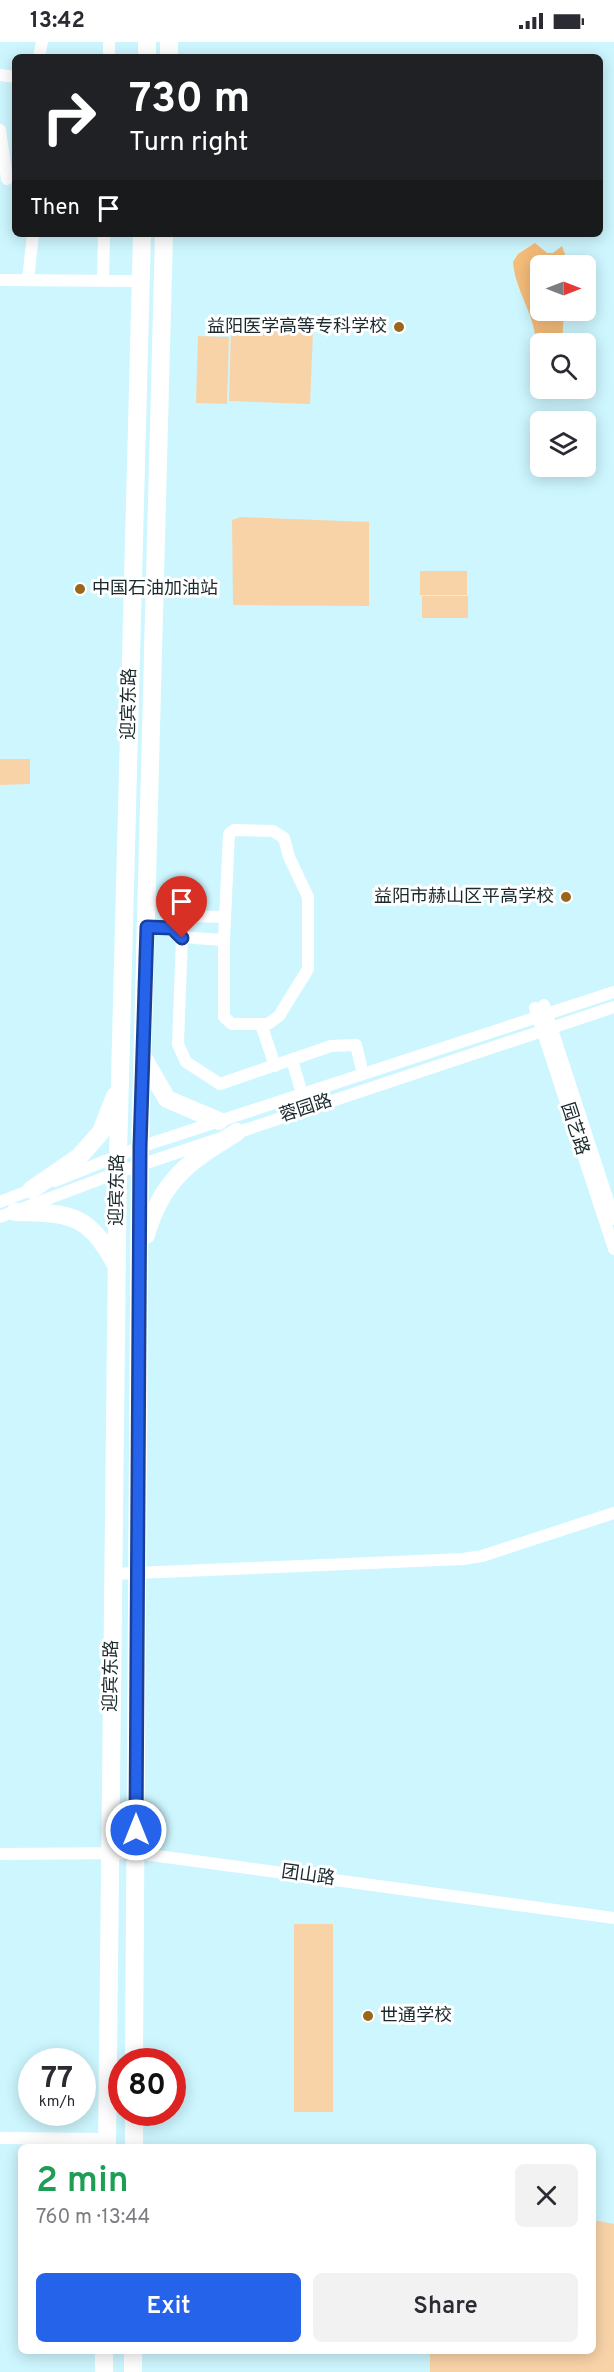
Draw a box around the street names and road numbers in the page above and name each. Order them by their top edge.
street label: 迎宾东路 [118,668,142,740]
street label: 蓉园路 [277,1090,335,1128]
street label: 园艺路 [555,1100,593,1158]
street label: 迎宾东路 [106,1154,130,1226]
street label: 迎宾东路 [100,1640,124,1712]
street label: 团山路 [280,1861,336,1891]

